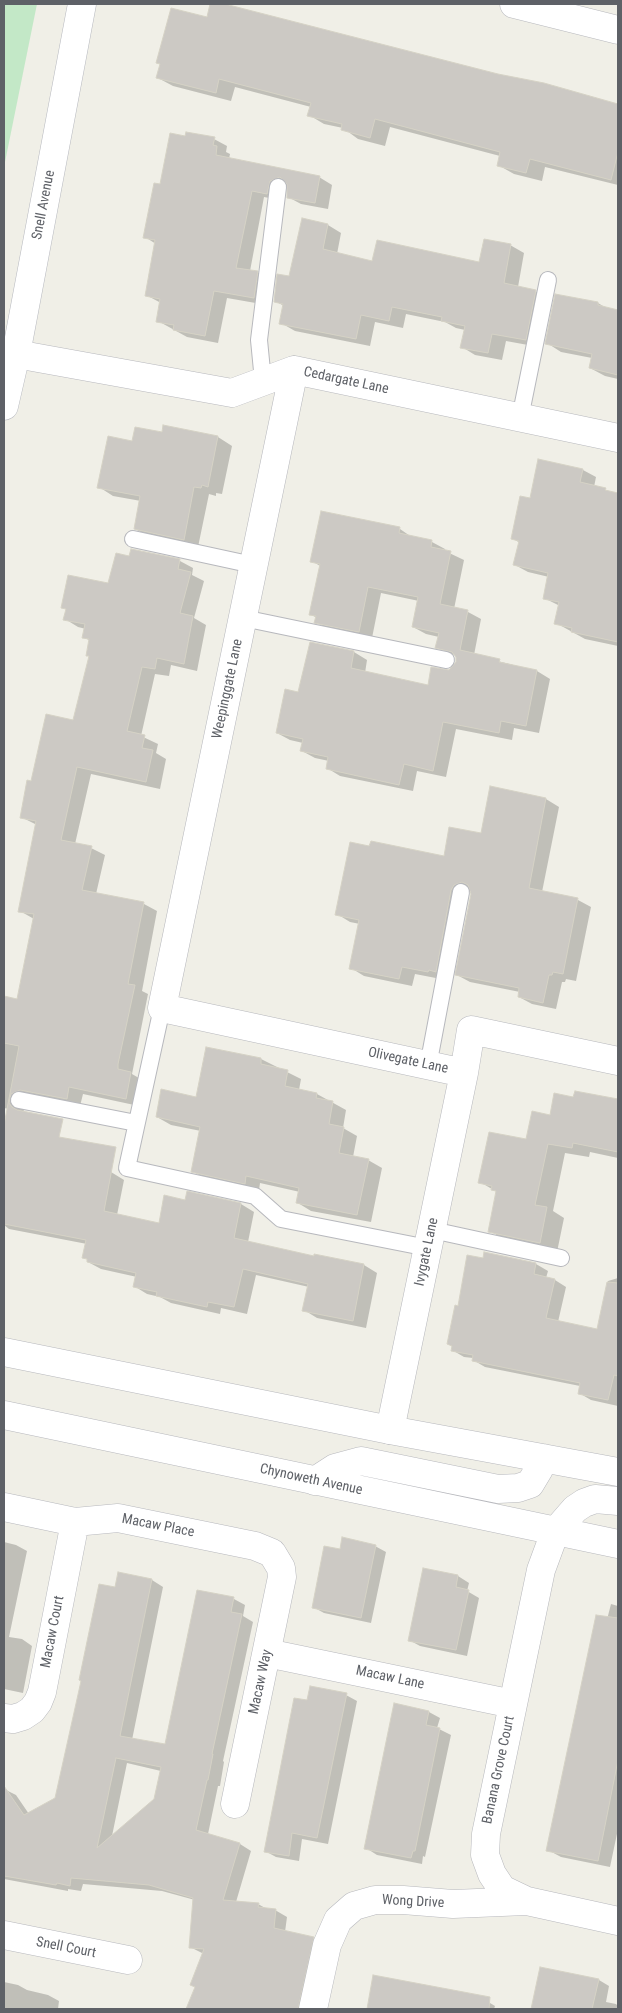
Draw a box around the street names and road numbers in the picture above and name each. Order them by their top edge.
street label: Snell Avenue [29,169,59,241]
street label: Cedargate Lane [302,364,390,398]
street label: Weepinggate Lane [209,638,247,740]
street label: Olivegate Lane [366,1044,450,1078]
street label: Ivygate Lane [412,1216,442,1288]
street label: Chynoweth Avenue [258,1461,364,1499]
street label: Macaw Place [120,1511,196,1541]
street label: Macaw Court [38,1594,68,1670]
street label: Macaw Way [246,1648,276,1716]
street label: Macaw Lane [354,1663,426,1693]
street label: Banana Grove Court [479,1714,519,1826]
street label: Wong Drive [381,1892,445,1912]
street label: Snell Court [35,1934,97,1962]

